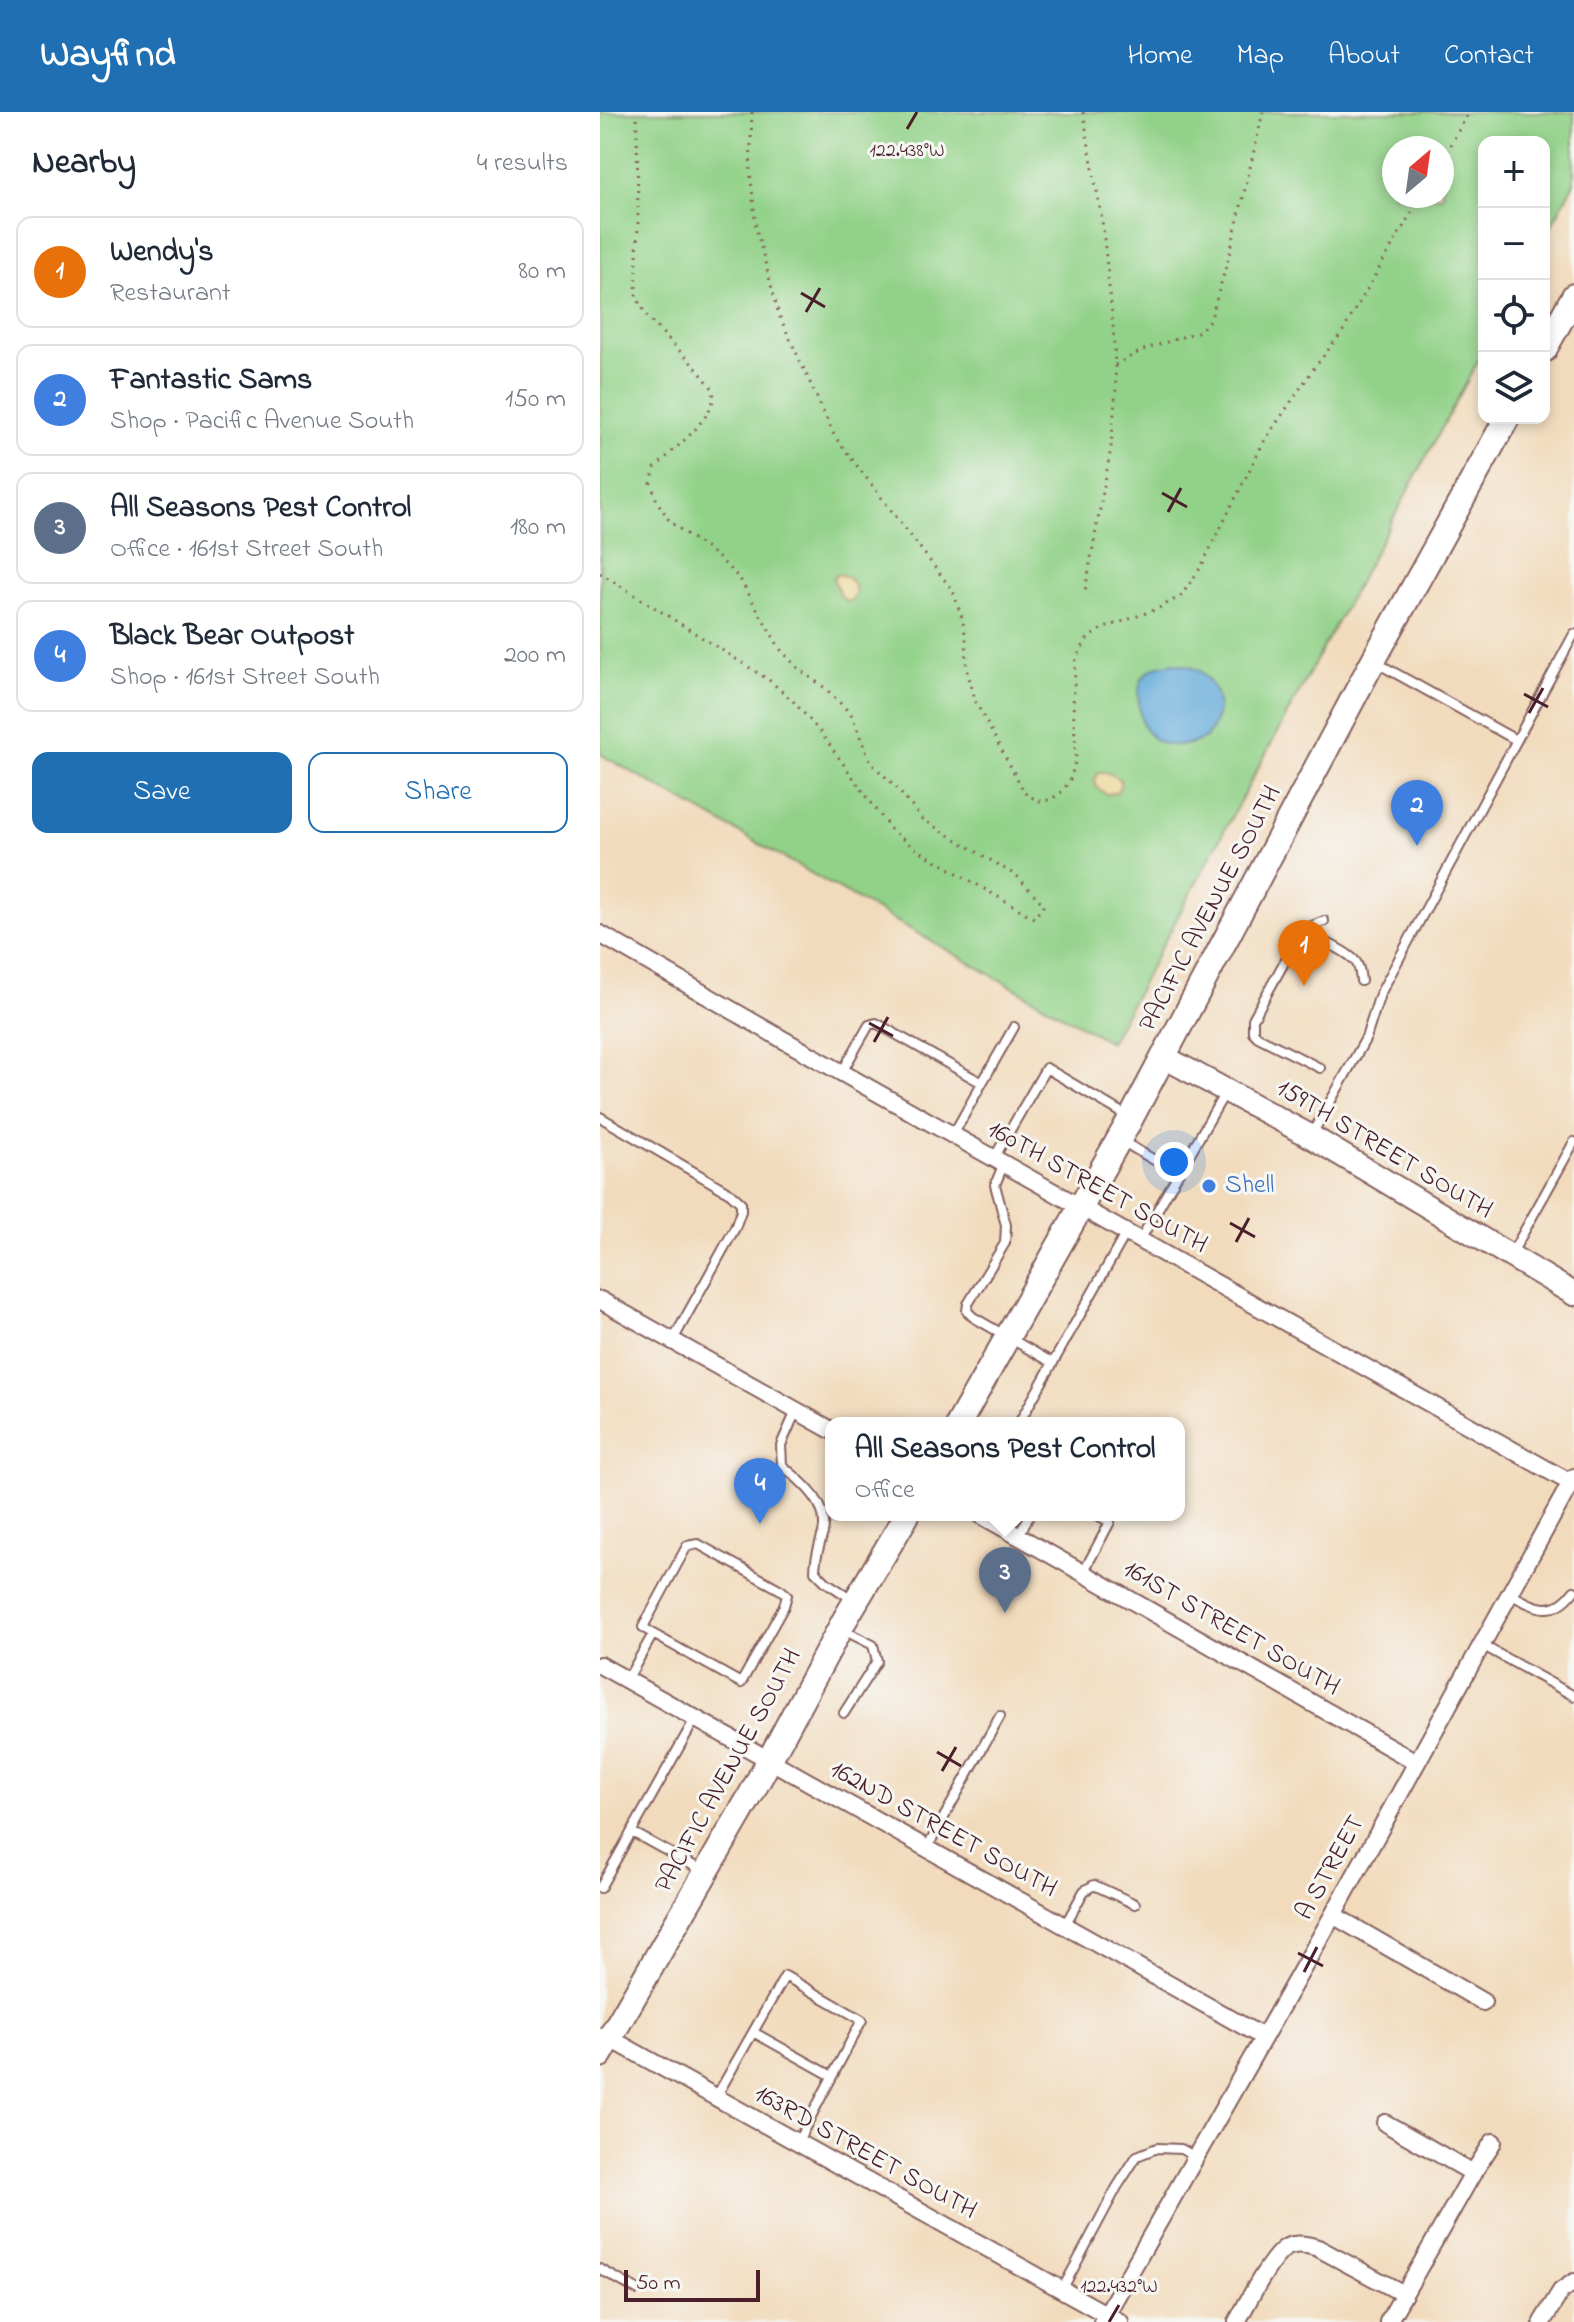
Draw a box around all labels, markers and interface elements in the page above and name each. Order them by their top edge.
text: Wayfind [40,28,176,84]
text: Home [1127,36,1193,77]
text: Map [1237,36,1284,77]
text: About [1328,36,1400,77]
text: Contact [1444,36,1534,77]
north arrow [1382,136,1454,208]
map controls [1478,136,1550,424]
button: + [1478,136,1550,208]
text: 122.438°W [869,137,945,166]
text: Nearby [32,139,136,189]
text: 4 results [477,145,568,183]
button: − [1478,208,1550,280]
text: Wendy's [110,231,213,275]
text: 1 [56,253,64,291]
text: 80 m [518,253,566,291]
text: Restaurant [110,275,230,313]
button: locate [1478,280,1550,352]
button: layers [1478,352,1550,424]
text: Fantastic Sams [110,359,312,403]
text: 2 [54,381,66,419]
text: 150 m [505,381,566,419]
text: Shop · Pacific Avenue South [110,403,414,441]
text: All Seasons Pest Control [110,487,411,531]
text: 3 [55,509,65,547]
text: 180 m [510,509,566,547]
text: Office · 161st Street South [110,531,383,569]
text: Black Bear Outpost [110,615,354,659]
text: 4 [55,637,65,675]
text: 200 m [504,637,566,675]
text: Shop · 161st Street South [110,659,380,697]
button: Save [32,752,292,833]
button: Share [308,752,568,833]
street label: PACIFIC AVENUE SOUTH [1130,779,1292,1039]
pin: 2 [1391,780,1443,846]
pin: 1 [1278,920,1330,986]
street label: 159TH STREET SOUTH [1269,1070,1499,1230]
street label: 160TH STREET SOUTH [980,1112,1214,1264]
your location [1154,1142,1194,1182]
place label: Shell [1225,1167,1274,1205]
marker: Shell [1200,1177,1218,1195]
popup [825,1417,1185,1521]
text: All Seasons Pest Control [854,1428,1156,1472]
pin: 4 [734,1458,786,1524]
text: Office [854,1472,915,1510]
pin: 3 [979,1547,1031,1613]
street label: 161ST STREET SOUTH [1115,1551,1347,1707]
street label: PACIFIC AVENUE SOUTH [646,1642,812,1900]
street label: 162ND STREET SOUTH [822,1752,1064,1908]
street label: A STREET [1287,1808,1376,1927]
street label: 163RD STREET SOUTH [747,2076,983,2230]
scale bar [624,2266,760,2302]
text: 50 m [636,2268,681,2300]
text: 122.432°W [1080,2273,1158,2302]

